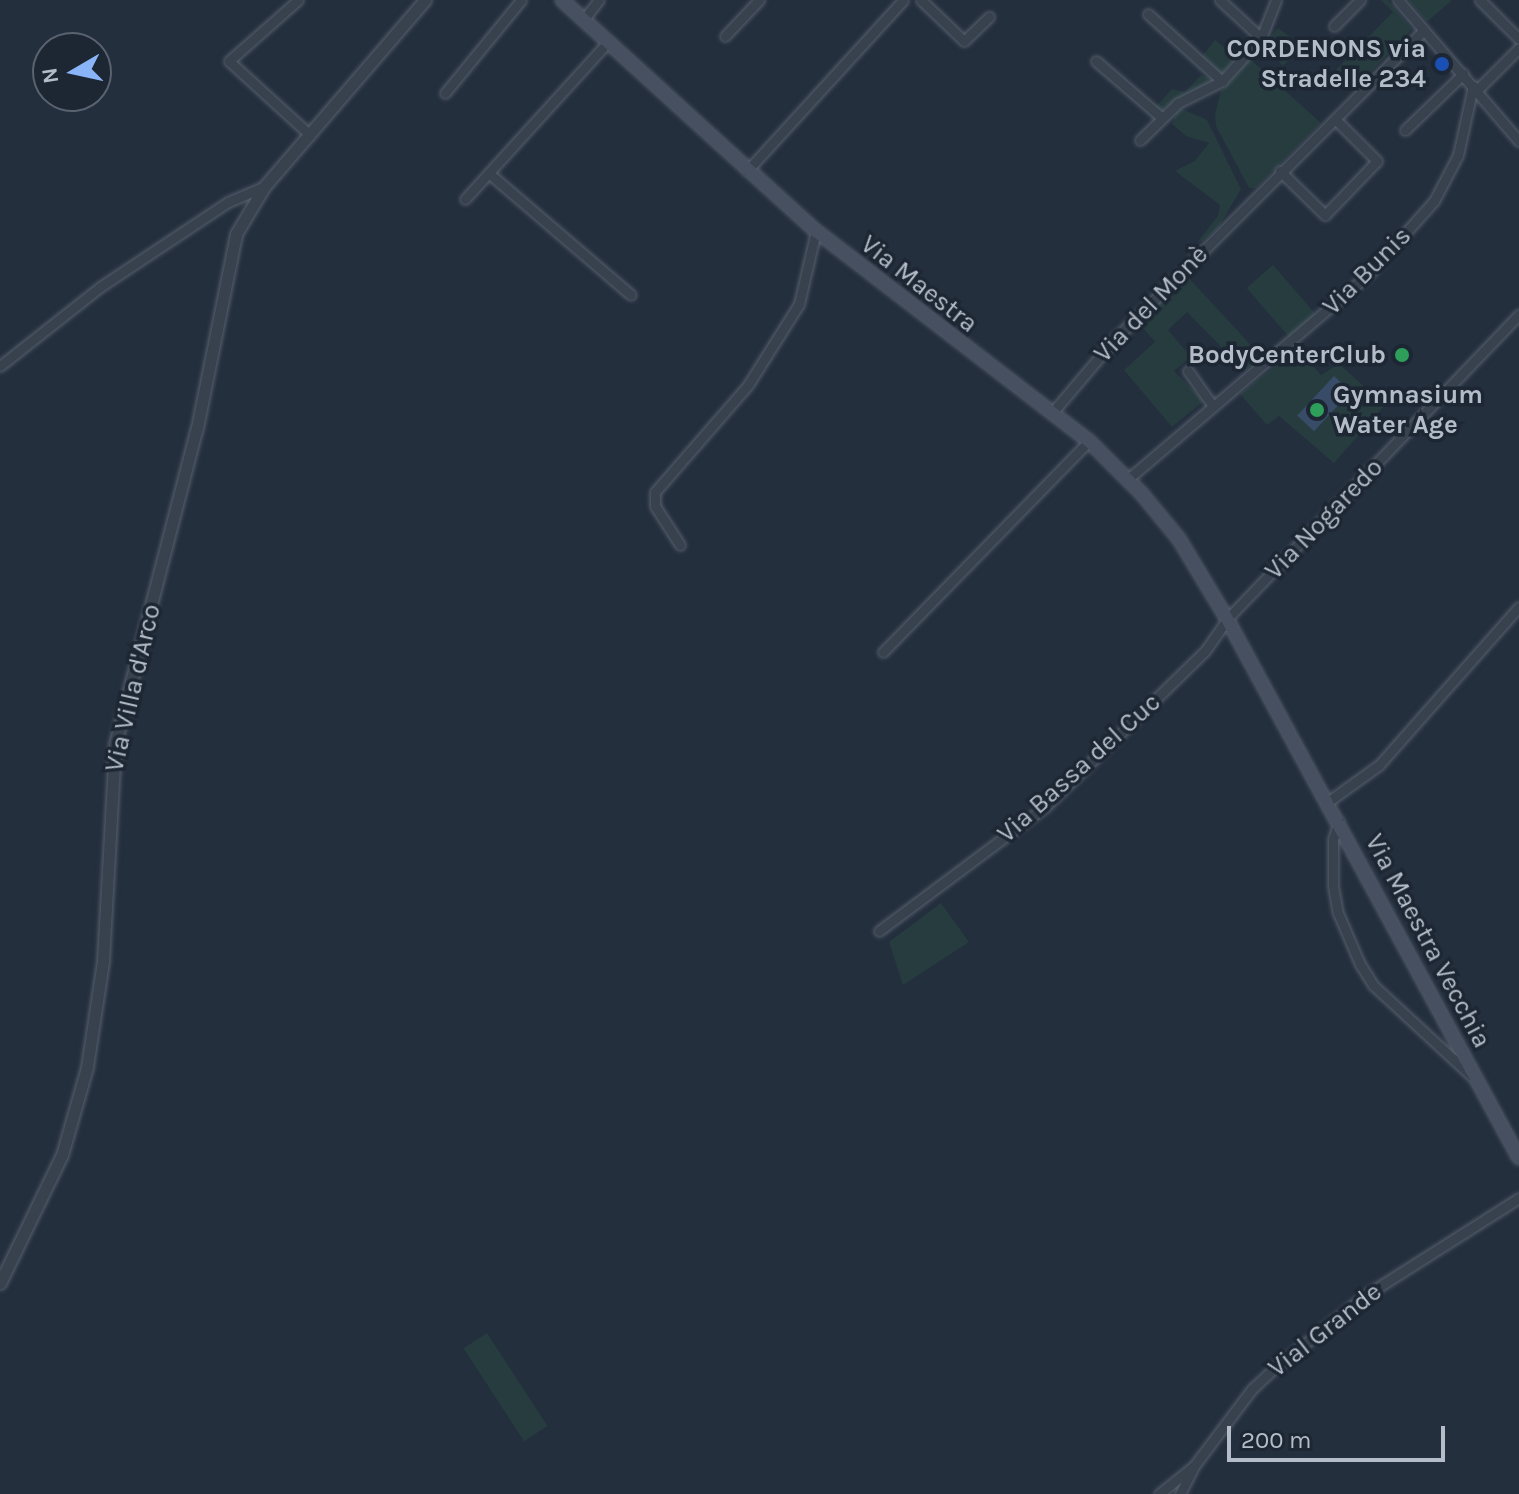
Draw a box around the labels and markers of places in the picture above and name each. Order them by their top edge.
place label: CORDENONS via Stradelle 234 [1227,33,1426,94]
marker: CORDENONS via Stradelle 234 [1433,55,1451,73]
place label: BodyCenterClub [1188,339,1386,371]
marker: BodyCenterClub [1393,346,1411,364]
place label: Gymnasium Water Age [1333,379,1483,440]
marker: Gymnasium Water Age [1308,401,1326,419]

